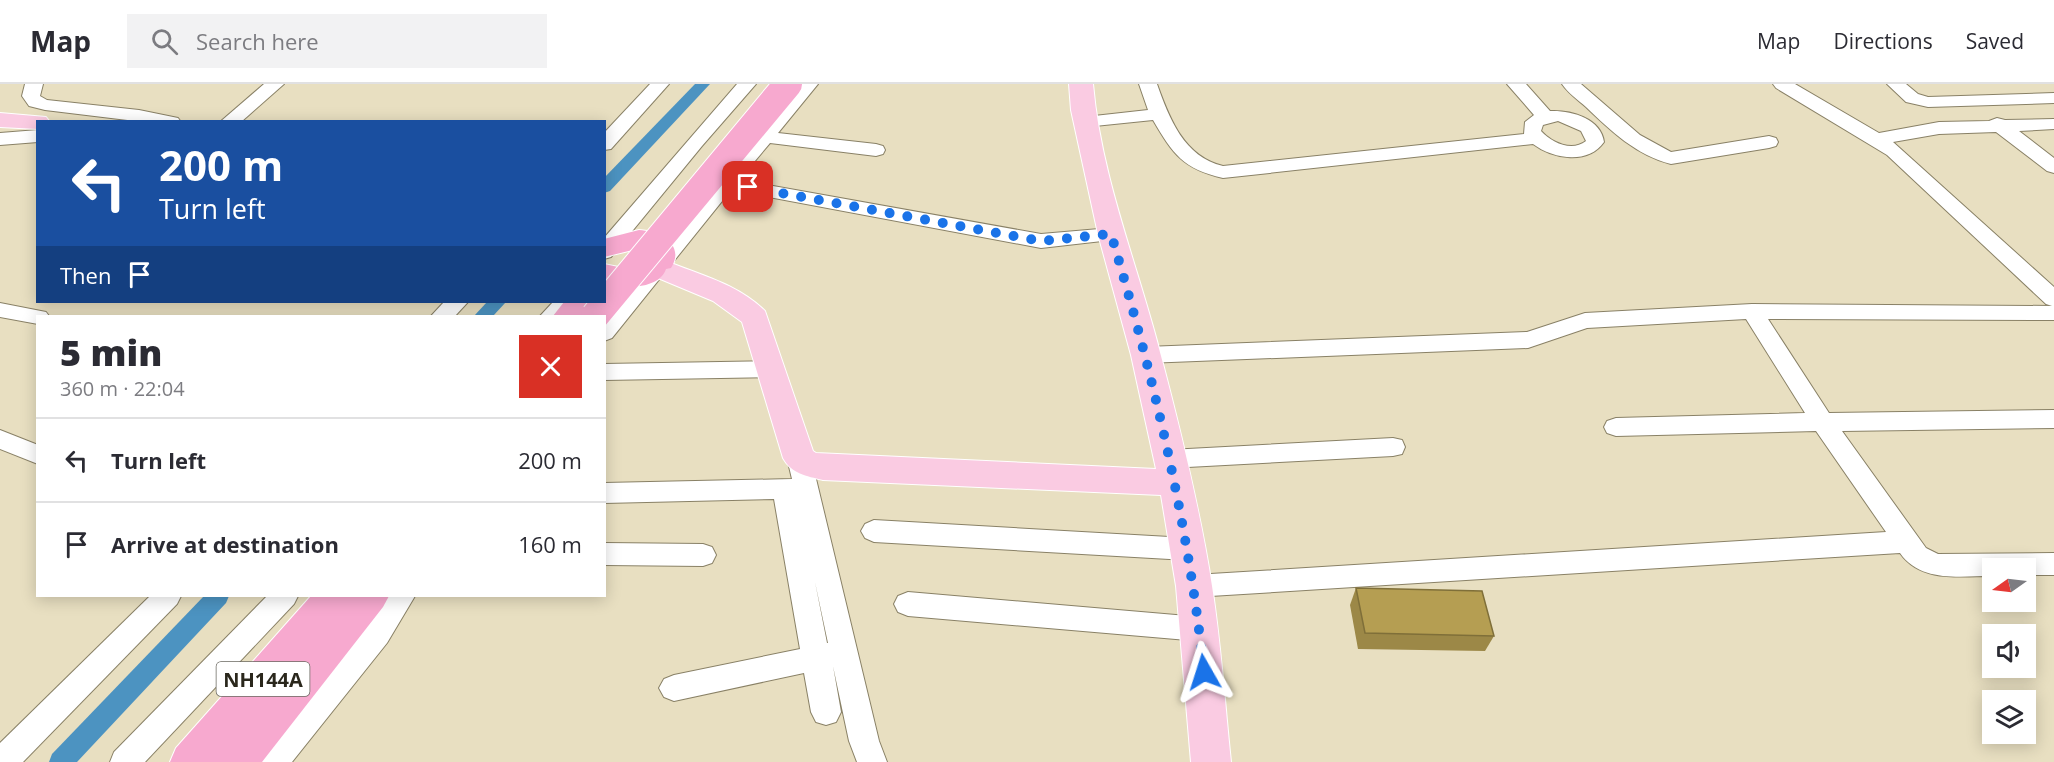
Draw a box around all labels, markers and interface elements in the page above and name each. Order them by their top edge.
search box [127,14,547,68]
text: Map [30,22,91,60]
icon: search [148,25,181,58]
text: Search here [196,26,319,56]
text: Map [1757,27,1800,55]
text: Directions [1833,27,1933,55]
text: Saved [1966,27,2024,55]
text: 200 m [159,136,283,193]
icon: left [60,144,138,222]
pin [722,161,773,212]
icon: arrive [731,170,764,203]
text: Turn left [159,190,266,227]
icon: arrive [123,258,156,291]
text: Then [60,260,111,290]
text: 5 min [60,328,162,377]
button: close [519,335,582,398]
text: 360 m · 22:04 [60,375,185,402]
icon: left [60,444,93,477]
text: Turn left [111,445,206,475]
text: 200 m [518,445,582,475]
icon: arrive [60,528,93,561]
text: Arrive at destination [111,529,339,559]
text: 160 m [518,529,582,559]
north arrow [1982,558,2036,612]
map controls [1982,558,2036,744]
button: sound [1982,624,2036,678]
position arrow [1172,640,1236,704]
road number: NH144A [216,662,310,696]
button: layers [1982,690,2036,744]

